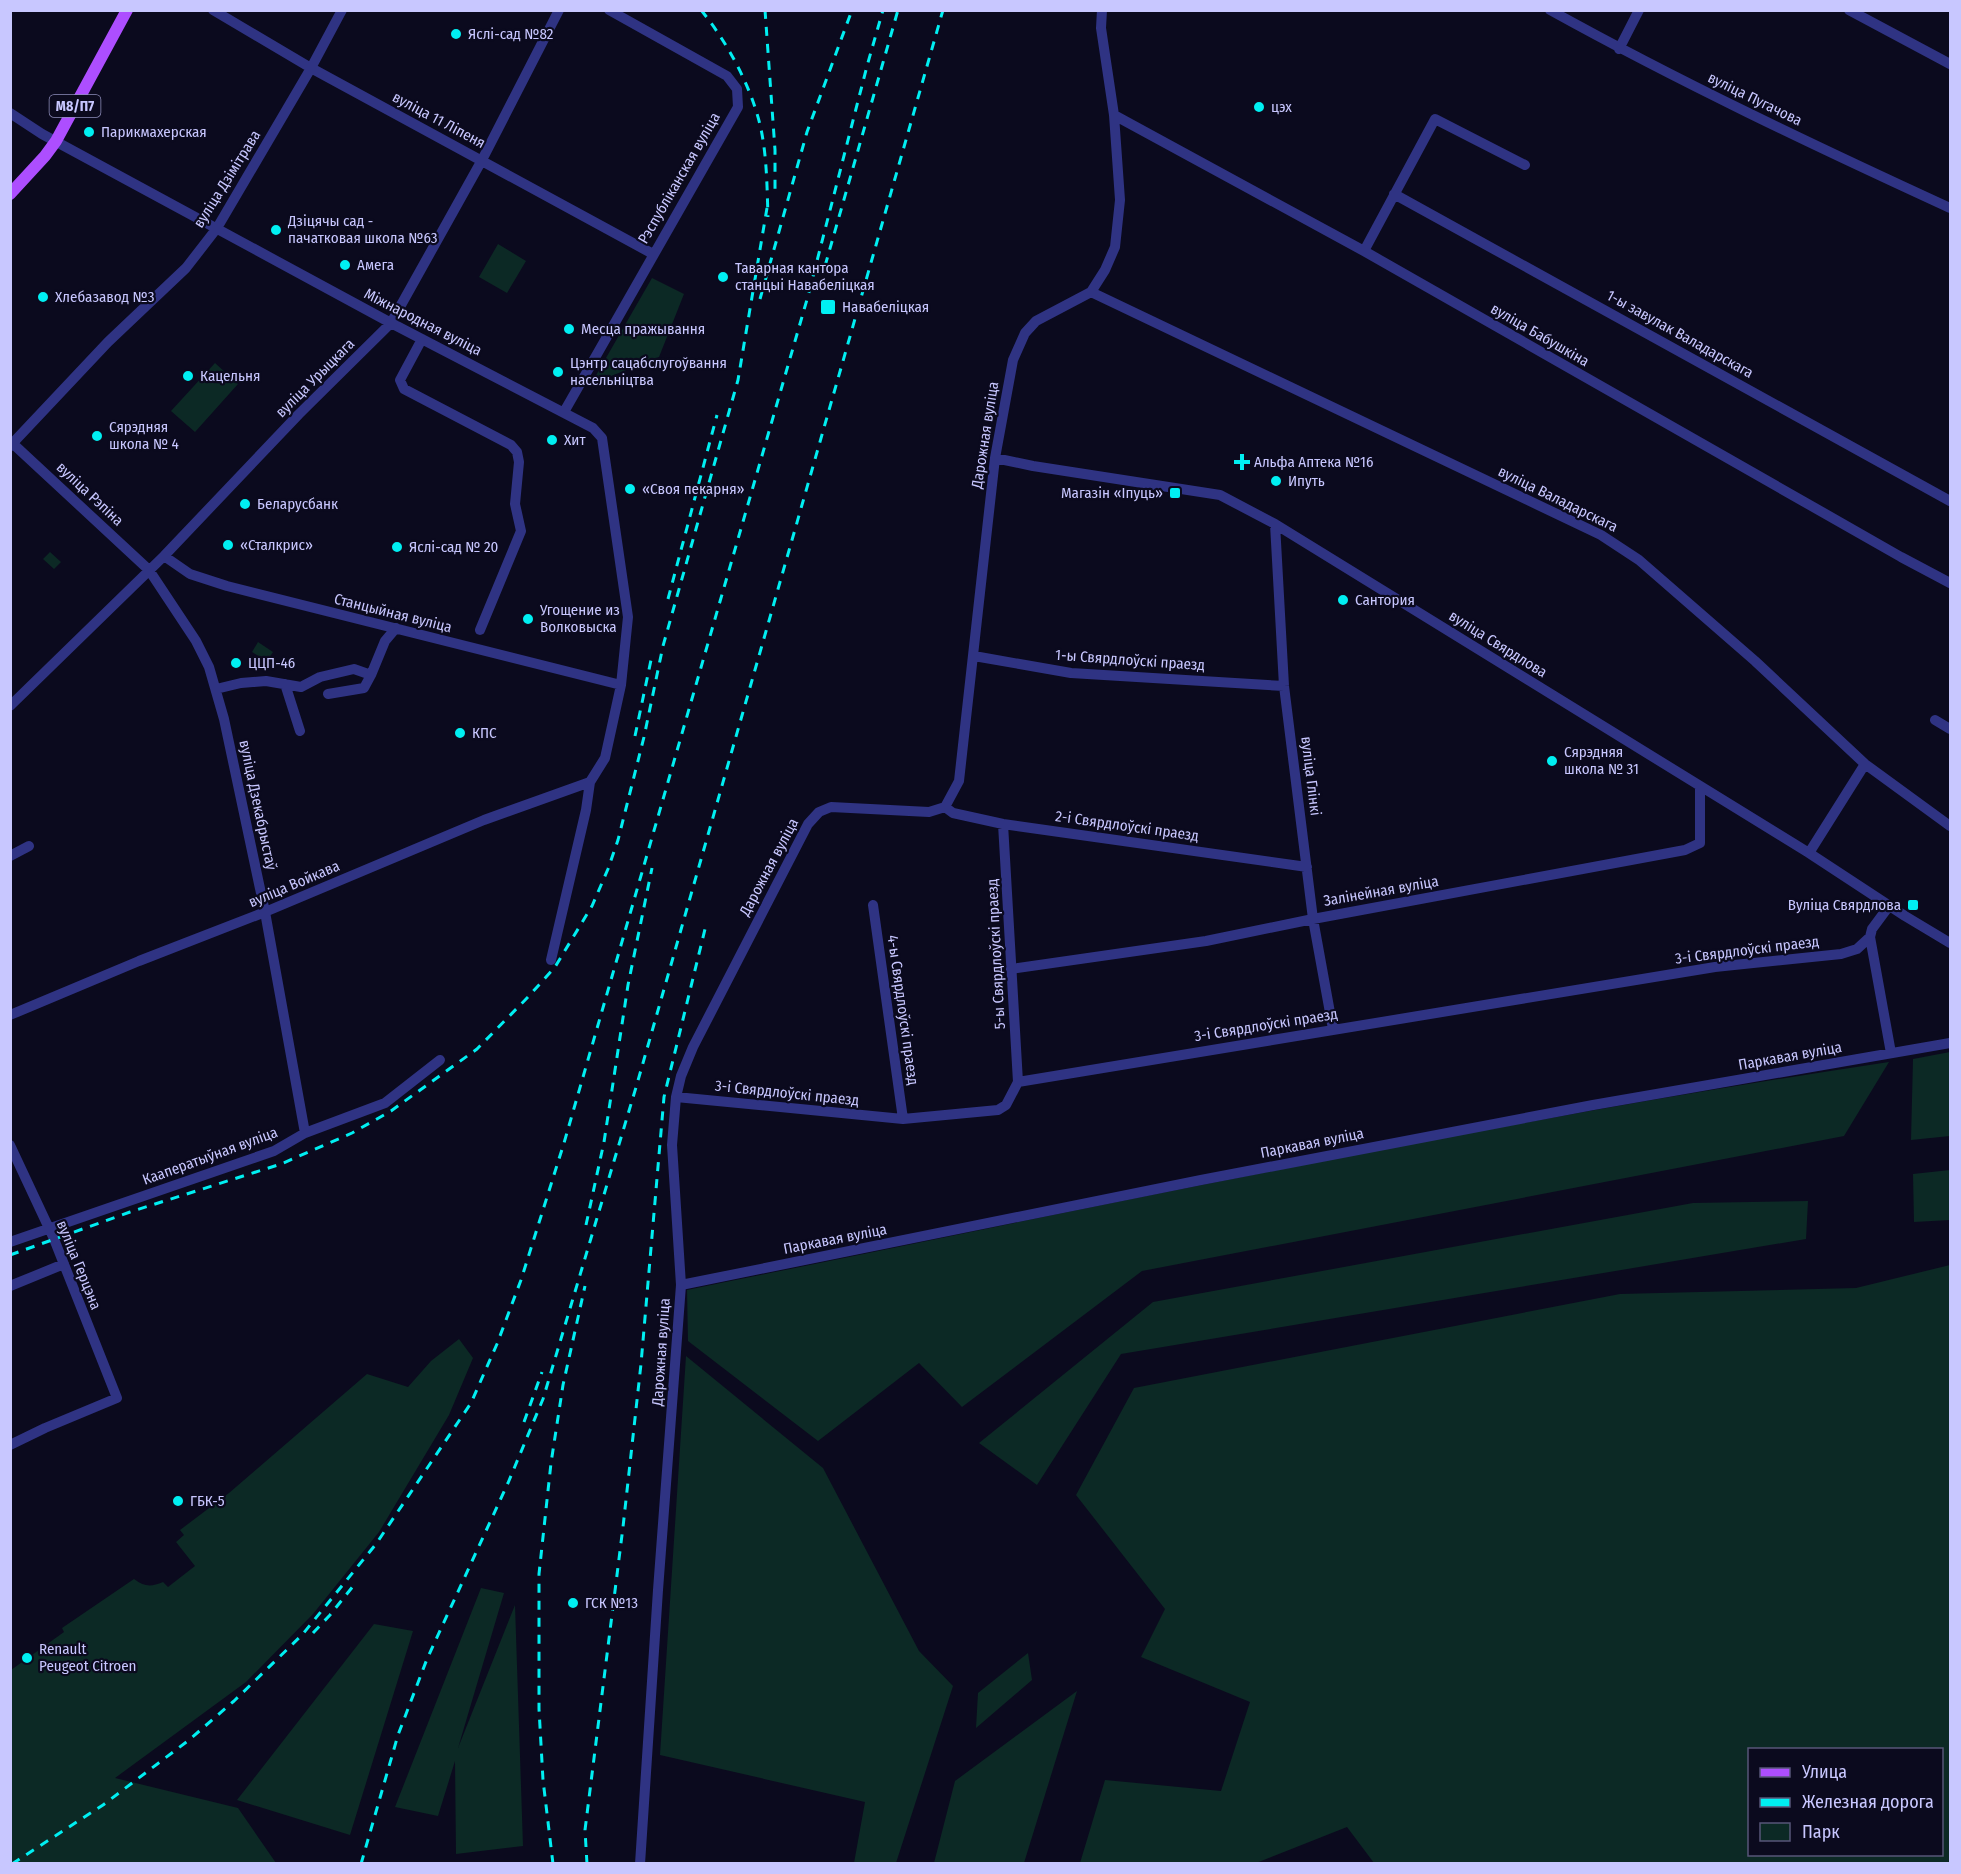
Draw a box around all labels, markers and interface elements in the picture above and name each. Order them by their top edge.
place label: Яслі-сад №82 [468,25,554,43]
marker: Яслі-сад №82 [449,27,463,41]
street label: вуліца Пугачова [1705,68,1805,130]
street label: вуліца 11 Ліпеня [389,88,489,152]
road number: М8/П7 [50,95,100,117]
place label: цэх [1271,98,1292,116]
marker: цэх [1252,100,1266,114]
street label: Рэспубліканская вуліца [634,109,724,247]
place label: Парикмахерская [101,123,207,141]
marker: Парикмахерская [82,125,96,139]
street label: вуліца Дзімітрава [190,127,264,231]
place label: Дзіцячы сад - пачатковая школа №63 [287,212,438,247]
marker: Дзіцячы сад - пачатковая школа №63 [269,223,283,237]
place label: Амега [357,256,394,274]
marker: Амега [338,258,352,272]
place label: Таварная кантора станцыі Навабеліцкая [735,259,875,294]
marker: Таварная кантора станцыі Навабеліцкая [716,270,730,284]
street label: Міжнародная вуліца [361,285,485,359]
street label: 1-ы завулак Валадарскага [1604,286,1756,382]
place label: Хлебазавод №3 [55,288,155,306]
marker: Хлебазавод №3 [36,290,50,304]
marker: Навабеліцкая [819,298,837,316]
place label: Навабеліцкая [842,298,929,316]
street label: вуліца Бабушкіна [1488,300,1592,370]
place label: Месца пражывання [581,320,705,338]
marker: Месца пражывання [562,322,576,336]
street label: вуліца Урыцкага [272,335,358,421]
place label: Цэнтр сацабслугоўвання насельніцтва [570,354,727,389]
marker: Цэнтр сацабслугоўвання насельніцтва [551,365,565,379]
place label: Кацельня [200,367,260,385]
marker: Кацельня [181,369,195,383]
street label: Дарожная вуліца [968,380,1002,491]
place label: Сярэдняя школа № 4 [109,418,179,453]
marker: Сярэдняя школа № 4 [90,429,104,443]
place label: Хит [564,431,586,449]
marker: Хит [545,433,559,447]
place label: Альфа Аптека №16 [1254,453,1373,471]
marker: Альфа Аптека №16 [1235,455,1249,469]
street label: вуліца Рэпіна [53,458,127,530]
street label: вуліца Валадарскага [1495,462,1621,536]
place label: Ипуть [1288,472,1325,490]
marker: Ипуть [1269,474,1283,488]
place label: «Своя пекарня» [642,480,745,498]
marker: «Своя пекарня» [623,482,637,496]
place label: Магазін «Іпуць» [1061,484,1163,502]
marker: Магазін «Іпуць» [1168,486,1182,500]
place label: Беларусбанк [257,495,338,513]
marker: Беларусбанк [238,497,252,511]
place label: «Сталкрис» [240,536,313,554]
marker: «Сталкрис» [221,538,235,552]
place label: Яслі-сад № 20 [409,538,498,556]
marker: Яслі-сад № 20 [390,540,404,554]
street label: Станцыйная вуліца [332,590,454,636]
place label: Сантория [1355,591,1415,609]
marker: Сантория [1336,593,1350,607]
place label: Угощение из Волковыска [539,601,620,636]
street label: вуліца Свярдлова [1446,607,1550,681]
marker: Угощение из Волковыска [521,612,535,626]
street label: 1-ы Свярдлоўскі праезд [1055,646,1205,674]
place label: ЦЦП-46 [248,654,295,672]
marker: ЦЦП-46 [229,656,243,670]
place label: КПС [472,724,497,742]
marker: КПС [453,726,467,740]
street label: вуліца Глінкі [1297,735,1325,817]
street label: вуліца Дзекабрыстаў [235,738,281,872]
place label: Сярэдняя школа № 31 [1564,743,1639,778]
marker: Сярэдняя школа № 31 [1545,754,1559,768]
street label: 2-і Свярдлоўскі праезд [1054,807,1200,845]
street label: Дарожная вуліца [735,815,802,920]
street label: вуліца Войкава [246,857,342,911]
street label: Залінейная вуліца [1322,872,1440,910]
street label: 5-ы Свярдлоўскі праезд [983,878,1009,1030]
place label: Вуліца Свярдлова [1788,896,1901,914]
marker: Вуліца Свярдлова [1906,898,1920,912]
street label: 3-і Свярдлоўскі праезд [1674,932,1820,968]
street label: 4-ы Свярдлоўскі праезд [884,934,922,1086]
street label: 3-і Свярдлоўскі праезд [1193,1005,1339,1045]
street label: Паркавая вуліца [1737,1038,1843,1074]
street label: 3-і Свярдлоўскі праезд [714,1076,860,1110]
street label: Кааператыўная вуліца [140,1123,280,1189]
street label: Паркавая вуліца [1259,1124,1365,1162]
street label: вуліца Герцэна [53,1218,105,1312]
street label: Паркавая вуліца [782,1220,888,1258]
street label: Дарожная вуліца [648,1298,674,1407]
place label: ГБК-5 [190,1492,225,1510]
marker: ГБК-5 [171,1494,185,1508]
place label: ГСК №13 [585,1594,638,1612]
marker: ГСК №13 [566,1596,580,1610]
place label: Renault Peugeot Citroen [39,1640,137,1675]
marker: Renault Peugeot Citroen [20,1651,34,1665]
legend [1748,1748,1943,1856]
text: Улица [1801,1761,1847,1783]
text: Железная дорога [1802,1791,1934,1813]
text: Парк [1802,1821,1840,1843]

